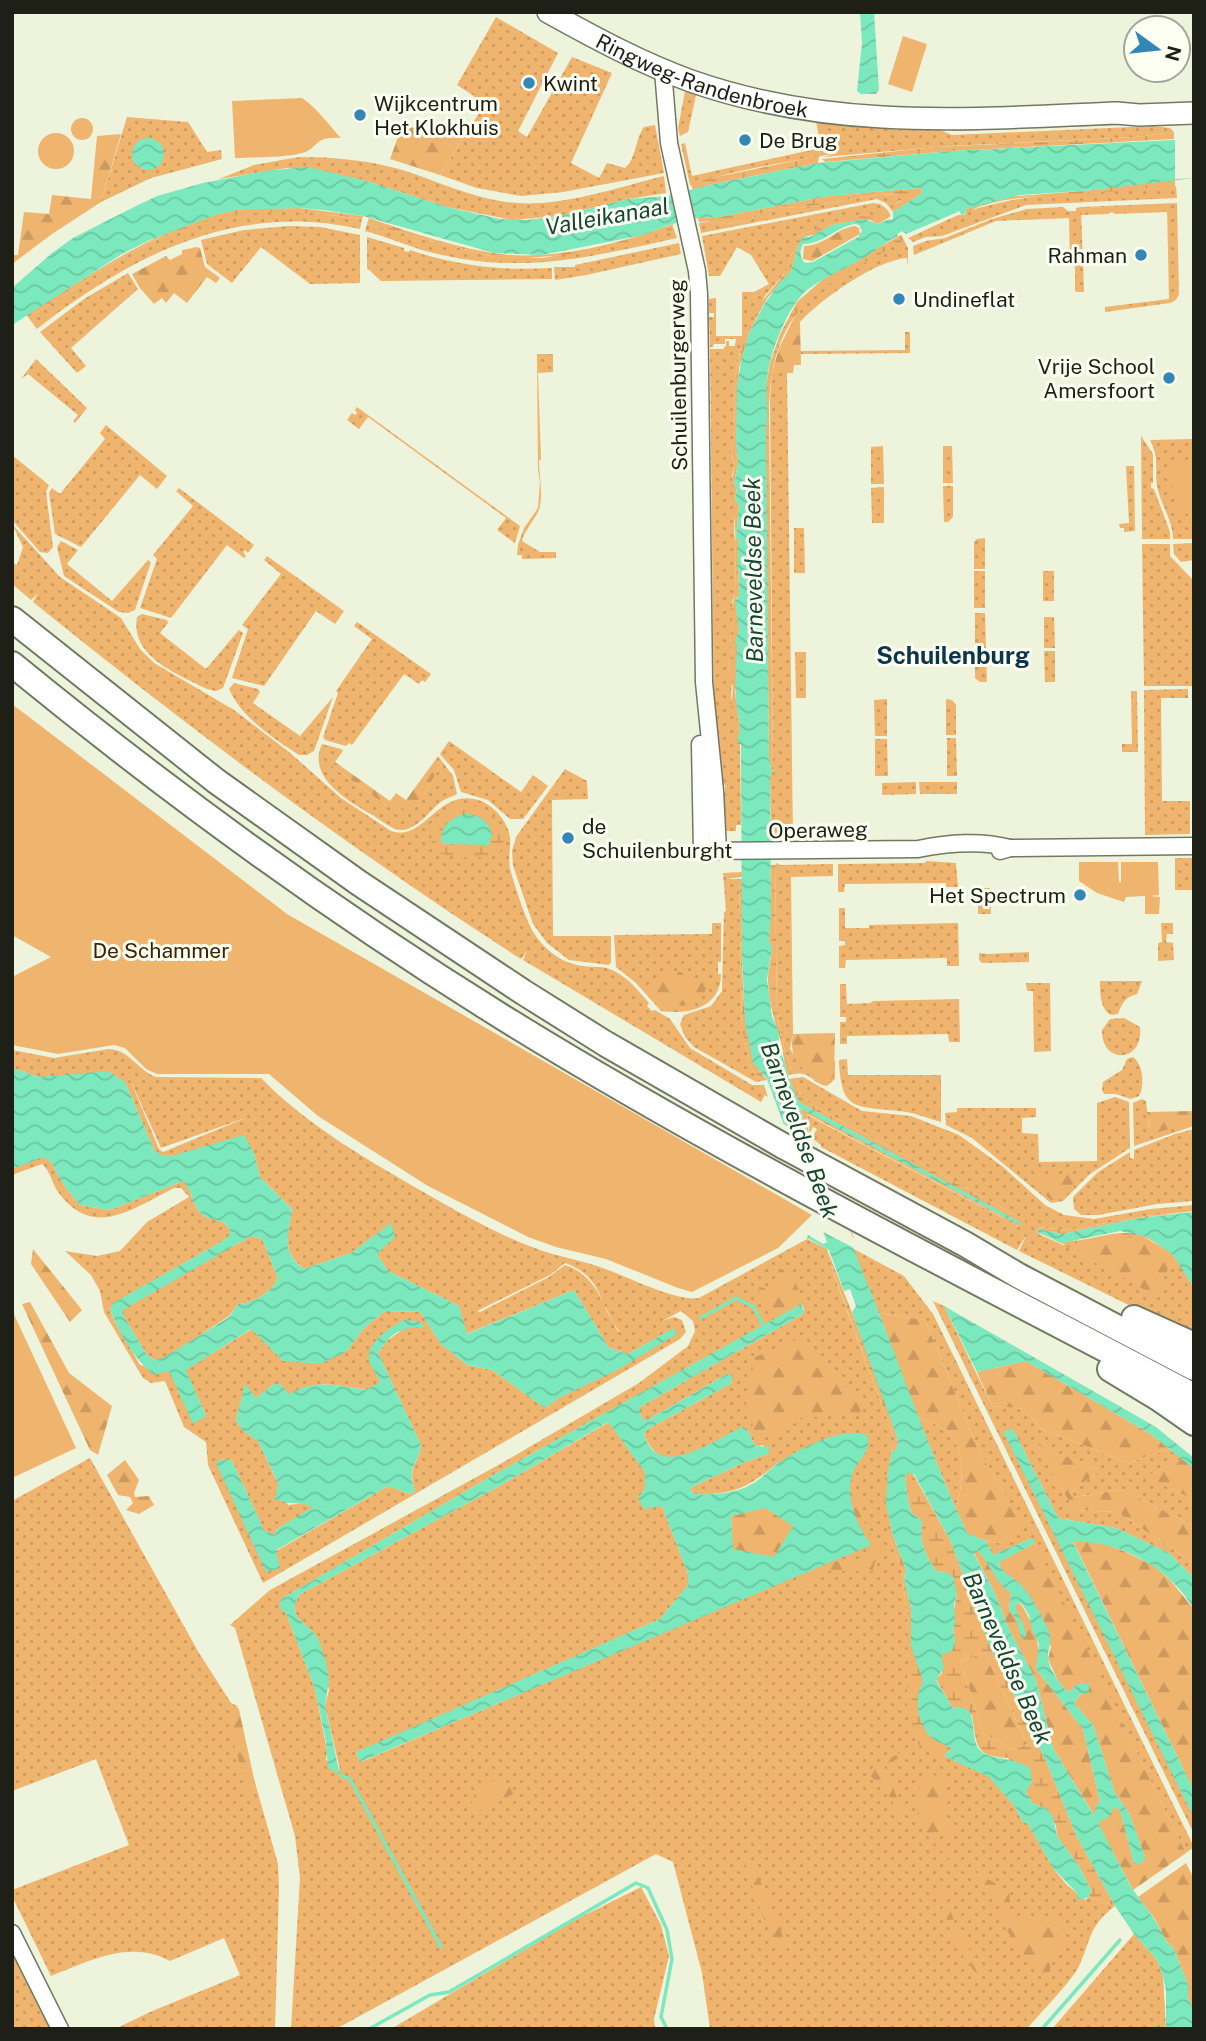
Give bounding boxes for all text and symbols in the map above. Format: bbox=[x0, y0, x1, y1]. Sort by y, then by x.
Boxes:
north arrow bbox=[1122, 14, 1192, 84]
street label: Ringweg-Randenbroek bbox=[592, 28, 810, 122]
text: N bbox=[1161, 43, 1186, 63]
place label: Kwint bbox=[543, 71, 598, 96]
marker: Kwint bbox=[521, 75, 537, 91]
place label: Wijkcentrum Het Klokhuis bbox=[374, 91, 499, 140]
marker: Wijkcentrum Het Klokhuis bbox=[352, 107, 368, 123]
place label: De Brug bbox=[759, 128, 838, 153]
marker: De Brug bbox=[737, 132, 753, 148]
water label: Valleikanaal bbox=[543, 192, 671, 240]
place label: Rahman bbox=[1047, 243, 1127, 268]
marker: Rahman bbox=[1133, 247, 1149, 263]
street label: Schuilenburgerweg bbox=[664, 279, 692, 471]
place label: Undineflat bbox=[913, 287, 1015, 312]
marker: Undineflat bbox=[891, 291, 907, 307]
place label: Vrije School Amersfoort bbox=[1038, 354, 1155, 403]
marker: Vrije School Amersfoort bbox=[1161, 370, 1177, 386]
water label: Barneveldse Beek bbox=[738, 477, 768, 663]
district label: Schuilenburg bbox=[876, 641, 1030, 669]
place label: de Schuilenburght bbox=[582, 814, 733, 863]
street label: Operaweg bbox=[768, 817, 868, 843]
marker: de Schuilenburght bbox=[560, 830, 576, 846]
place label: Het Spectrum bbox=[929, 883, 1066, 908]
marker: Het Spectrum bbox=[1072, 887, 1088, 903]
park label: De Schammer bbox=[93, 938, 229, 963]
water label: Barneveldse Beek bbox=[756, 1038, 845, 1222]
water label: Barneveldse Beek bbox=[958, 1568, 1058, 1749]

